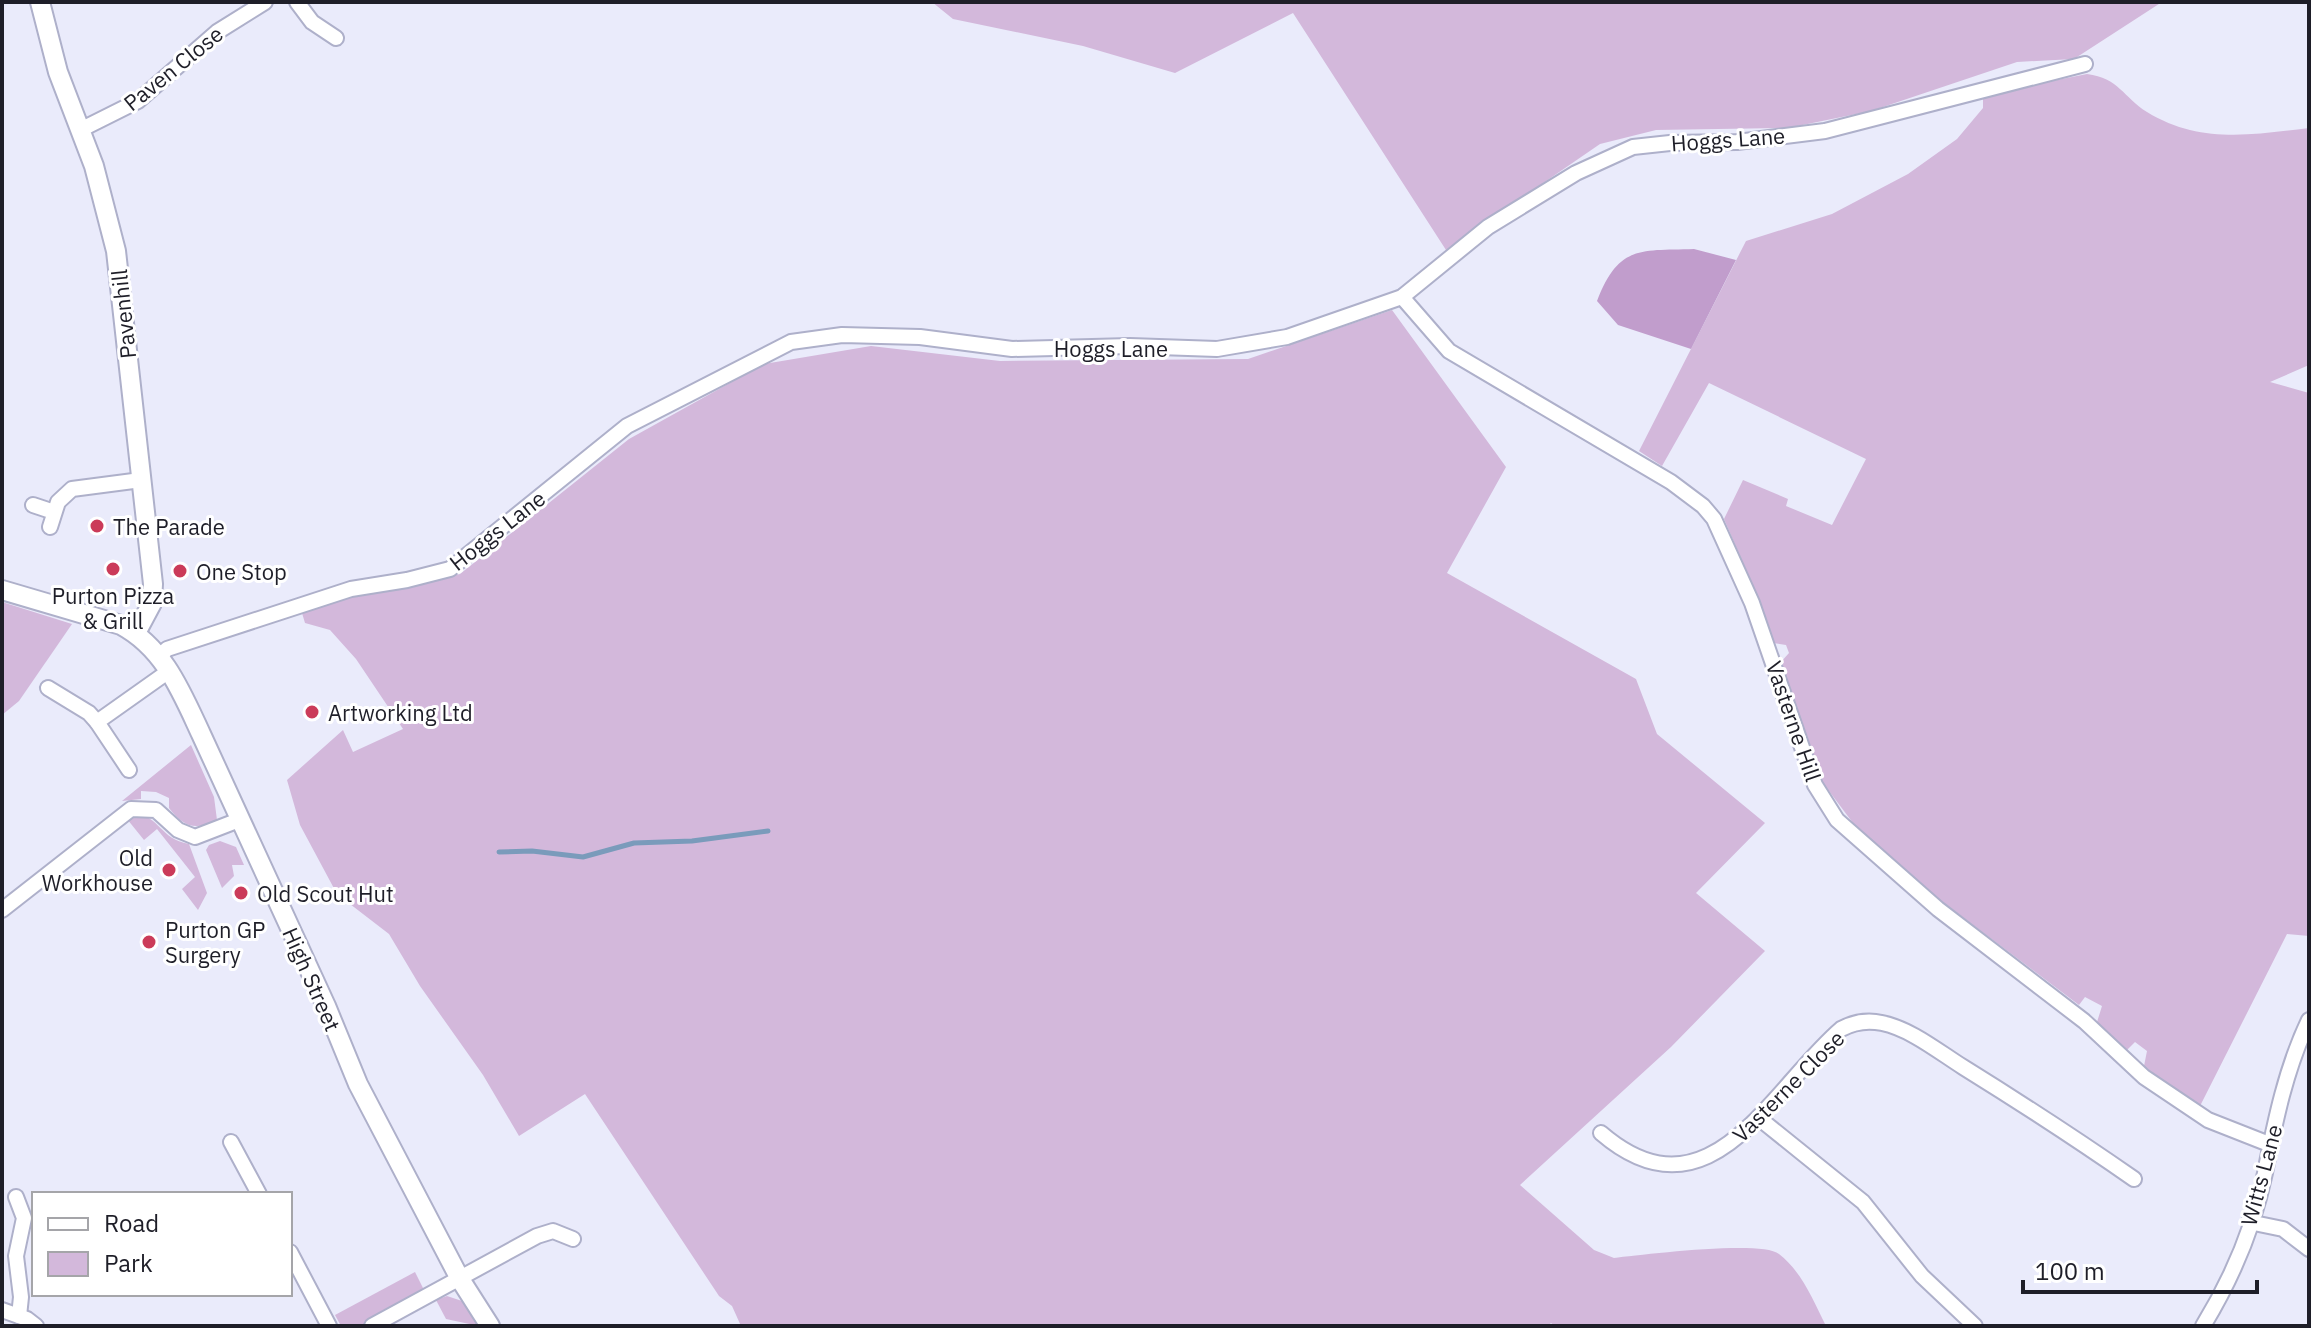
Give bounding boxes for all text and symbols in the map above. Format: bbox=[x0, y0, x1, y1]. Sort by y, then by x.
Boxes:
street label: Paven Close bbox=[117, 19, 229, 117]
street label: Hoggs Lane bbox=[1670, 121, 1786, 157]
street label: Pavenhill bbox=[104, 268, 142, 360]
street label: Hoggs Lane bbox=[1054, 334, 1168, 363]
street label: Hoggs Lane bbox=[443, 483, 551, 577]
place label: The Parade bbox=[113, 512, 225, 541]
marker: The Parade bbox=[88, 517, 106, 535]
place label: One Stop bbox=[196, 557, 287, 586]
marker: Purton Pizza & Grill bbox=[104, 560, 122, 578]
marker: One Stop bbox=[171, 562, 189, 580]
place label: Purton Pizza & Grill bbox=[52, 581, 175, 635]
street label: Vasterne Hill bbox=[1760, 657, 1828, 785]
place label: Artworking Ltd bbox=[328, 698, 473, 727]
marker: Artworking Ltd bbox=[303, 703, 321, 721]
place label: Old Workhouse bbox=[42, 843, 153, 897]
marker: Old Workhouse bbox=[160, 861, 178, 879]
place label: Old Scout Hut bbox=[257, 879, 394, 908]
marker: Old Scout Hut bbox=[232, 884, 250, 902]
place label: Purton GP Surgery bbox=[165, 915, 265, 969]
street label: High Street bbox=[276, 923, 348, 1035]
marker: Purton GP Surgery bbox=[140, 933, 158, 951]
street label: Vasterne Close bbox=[1726, 1024, 1850, 1148]
street label: Witts Lane bbox=[2234, 1121, 2288, 1229]
legend bbox=[32, 1192, 292, 1296]
text: Road bbox=[104, 1207, 159, 1239]
scale bar bbox=[2023, 1244, 2257, 1294]
text: Park bbox=[104, 1247, 153, 1279]
text: 100 m bbox=[2035, 1255, 2105, 1287]

